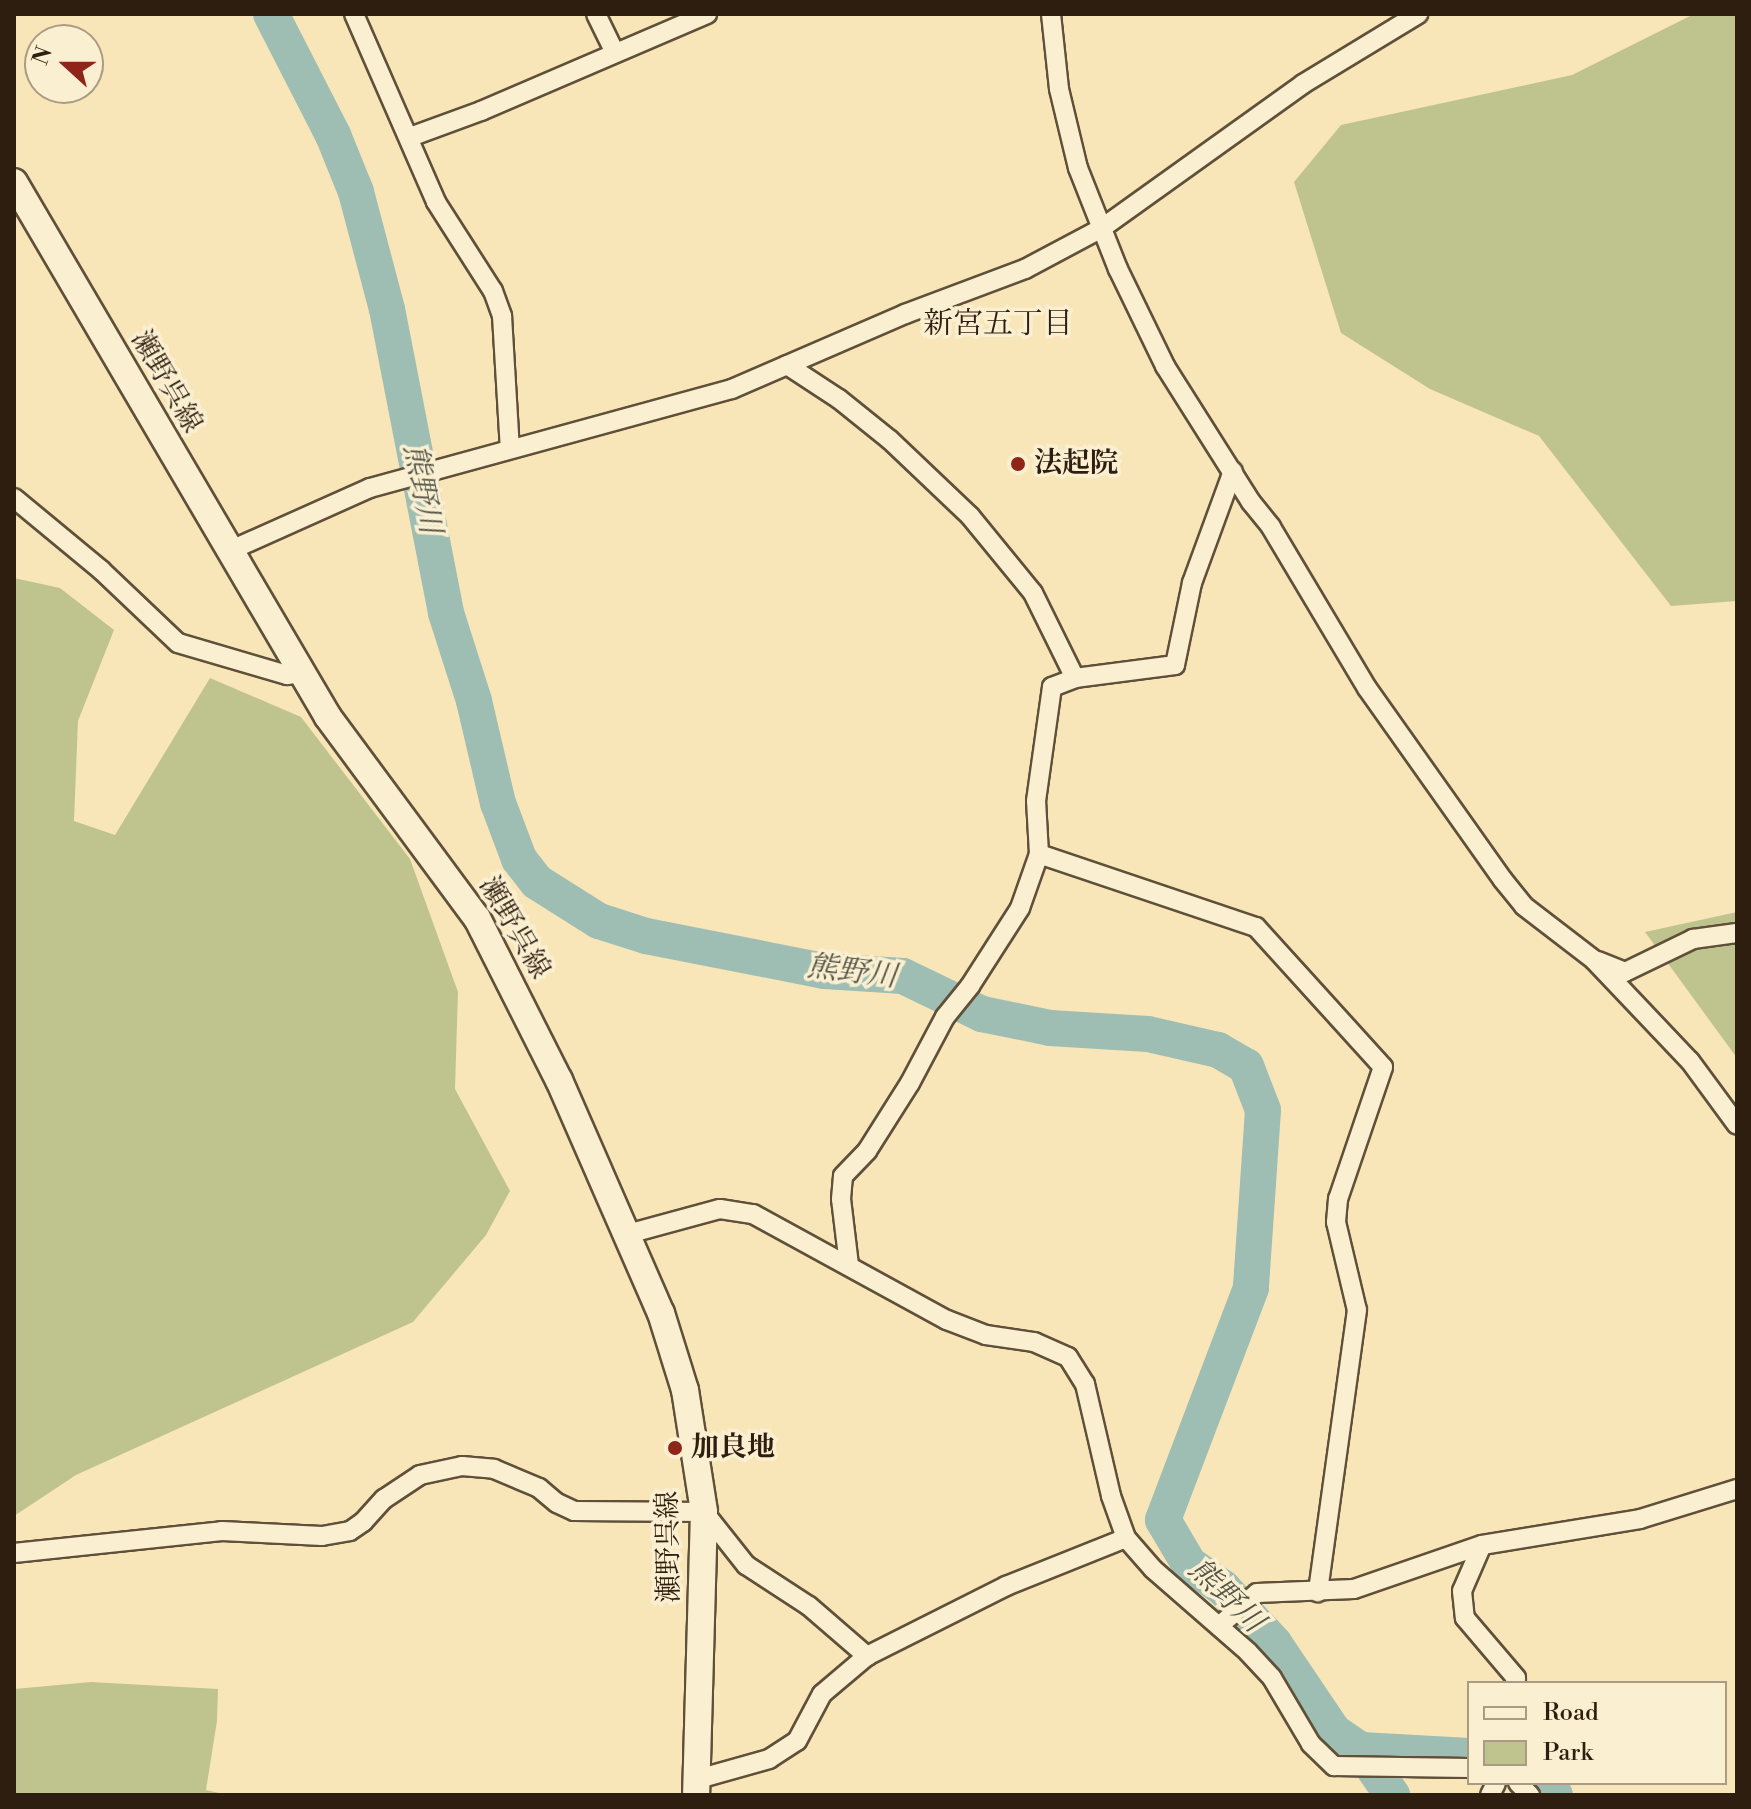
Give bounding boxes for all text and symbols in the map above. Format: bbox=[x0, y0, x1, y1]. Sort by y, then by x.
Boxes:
north arrow bbox=[24, 24, 104, 104]
text: N bbox=[27, 43, 59, 69]
district label: 新宮五丁目 bbox=[923, 306, 1073, 342]
street label: 瀬野呉線 bbox=[123, 325, 209, 439]
water label: 熊野川 bbox=[396, 441, 448, 537]
place label: 法起院 bbox=[1034, 447, 1118, 481]
marker: 法起院 bbox=[1009, 455, 1027, 473]
street label: 瀬野呉線 bbox=[471, 871, 557, 985]
water label: 熊野川 bbox=[805, 949, 899, 995]
place label: 加良地 bbox=[691, 1431, 775, 1465]
marker: 加良地 bbox=[666, 1439, 684, 1457]
street label: 瀬野呉線 bbox=[651, 1491, 687, 1603]
water label: 熊野川 bbox=[1181, 1552, 1271, 1640]
legend bbox=[1467, 1681, 1727, 1785]
text: Road bbox=[1543, 1698, 1599, 1728]
text: Park bbox=[1543, 1738, 1593, 1768]

